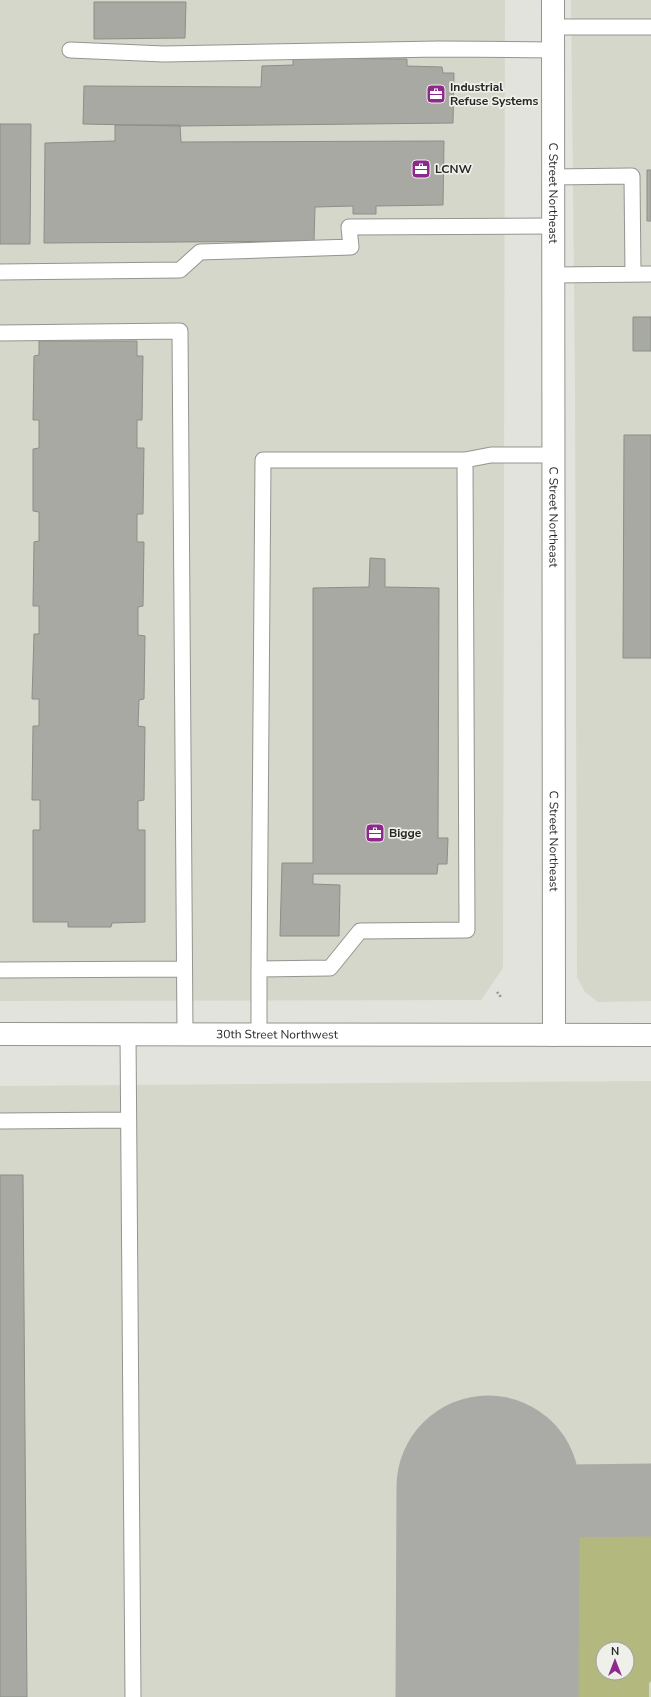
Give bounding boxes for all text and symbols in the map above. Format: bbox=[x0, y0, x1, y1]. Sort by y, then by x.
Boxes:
place label: Industrial Refuse Systems bbox=[450, 79, 539, 109]
office icon: Industrial Refuse Systems bbox=[425, 83, 447, 105]
street label: C Street Northeast bbox=[545, 143, 561, 244]
office icon: LCNW bbox=[410, 158, 432, 180]
place label: LCNW bbox=[435, 161, 472, 177]
street label: C Street Northeast bbox=[545, 467, 562, 568]
street label: C Street Northeast bbox=[546, 791, 562, 892]
office icon: Bigge bbox=[364, 822, 386, 844]
place label: Bigge bbox=[389, 825, 422, 841]
street label: 30th Street Northwest bbox=[216, 1026, 339, 1043]
north arrow bbox=[595, 1641, 635, 1681]
text: N bbox=[611, 1644, 619, 1659]

